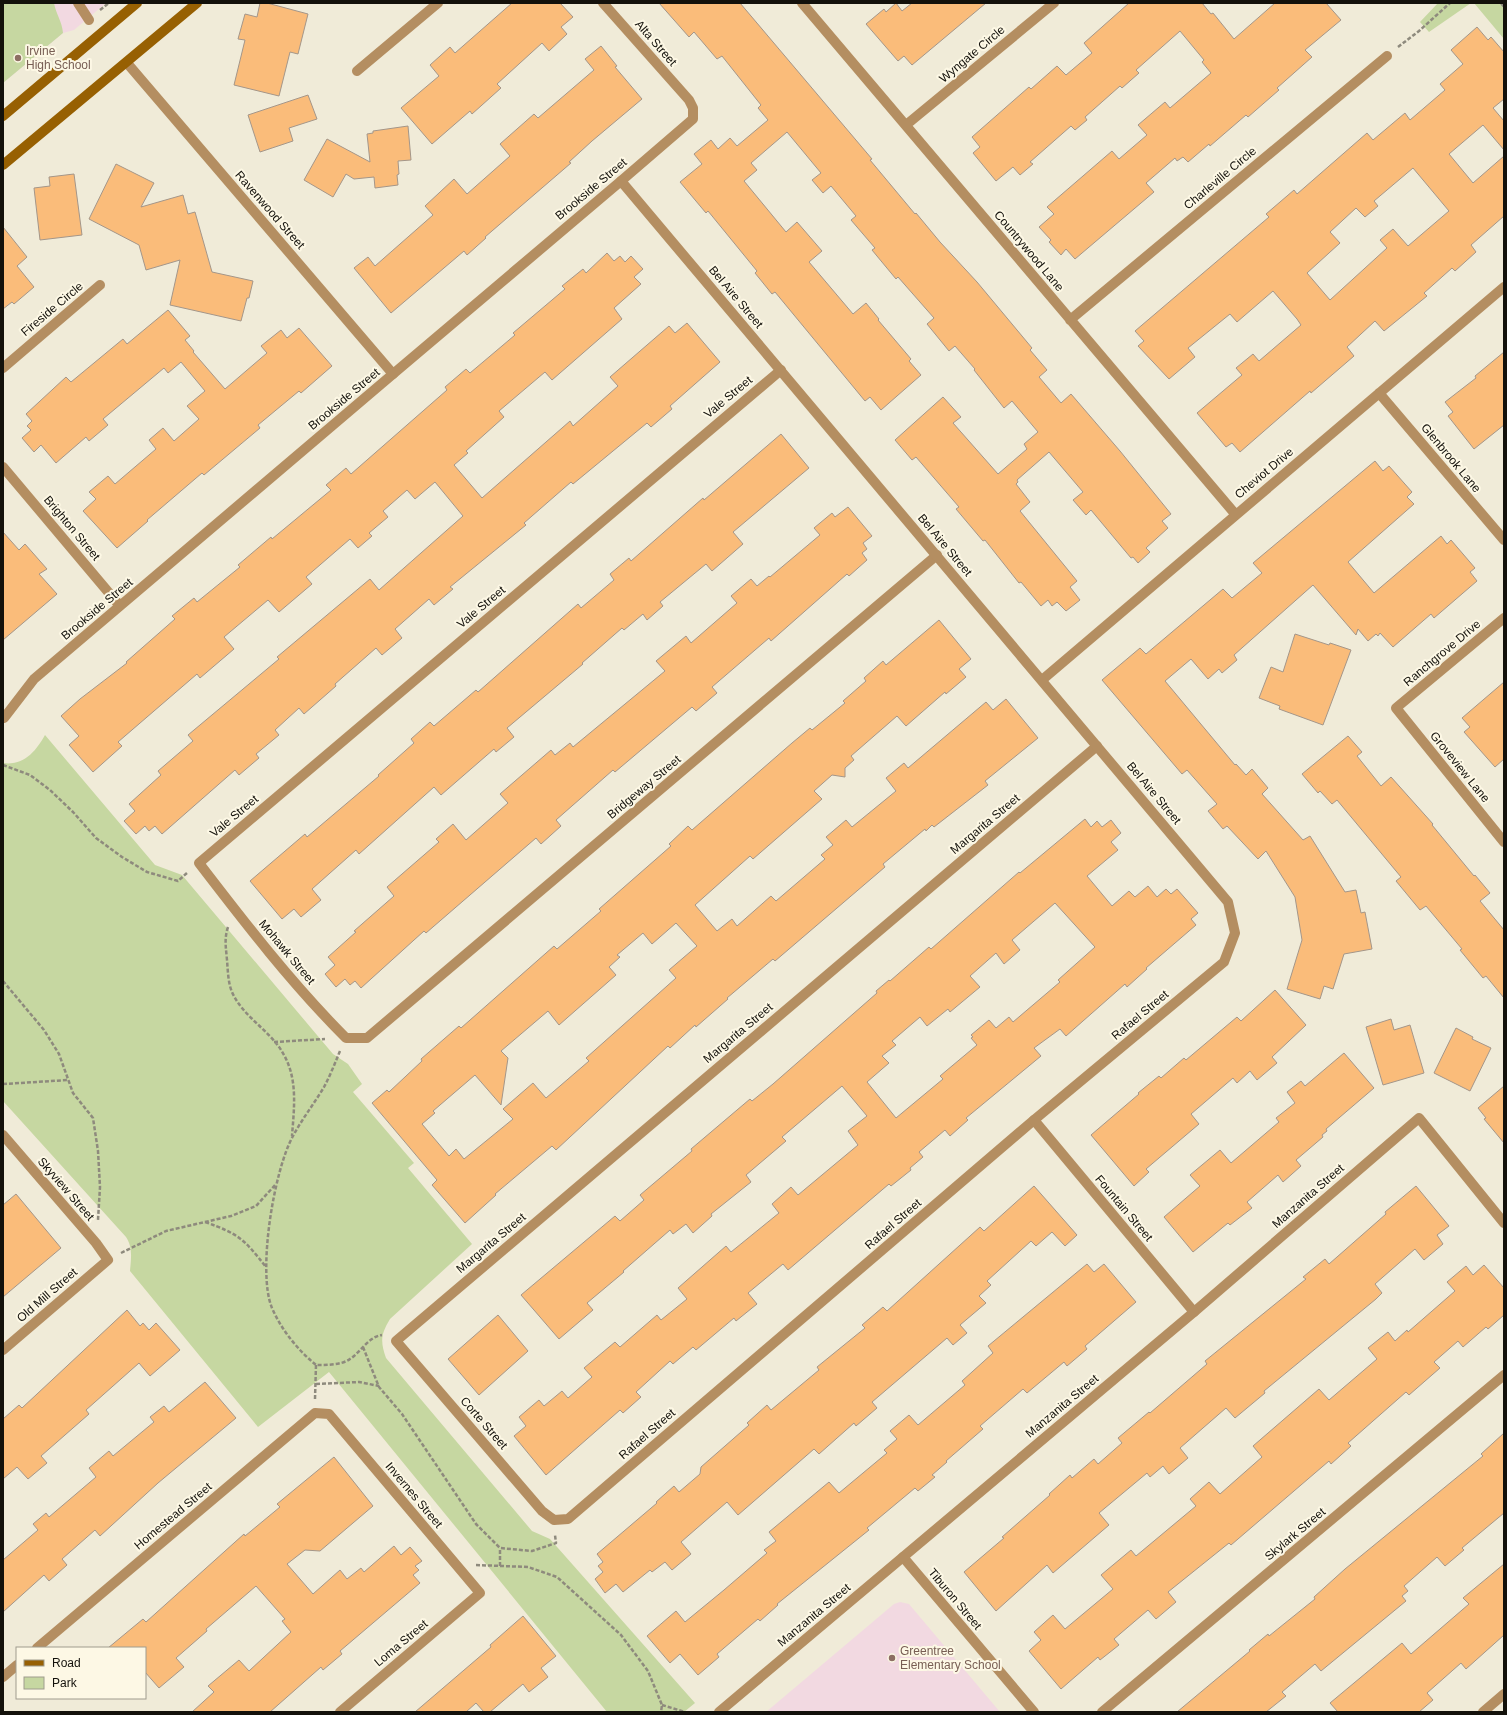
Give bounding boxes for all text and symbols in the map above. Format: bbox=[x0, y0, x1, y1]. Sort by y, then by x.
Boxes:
street label: Alta Street bbox=[632, 17, 680, 69]
street label: Wyngate Circle bbox=[936, 22, 1008, 85]
place label: Irvine High School bbox=[26, 44, 91, 72]
marker: Irvine High School bbox=[13, 53, 23, 63]
street label: Charleville Circle bbox=[1181, 143, 1259, 212]
street label: Brookside Street bbox=[553, 155, 630, 223]
street label: Ravenwood Street bbox=[232, 168, 308, 252]
street label: Countrywood Lane bbox=[991, 208, 1067, 294]
street label: Bel Aire Street bbox=[706, 263, 766, 331]
street label: Fireside Circle bbox=[18, 279, 86, 339]
street label: Brookside Street bbox=[306, 365, 383, 433]
street label: Vale Street bbox=[701, 372, 755, 421]
street label: Glenbrook Lane bbox=[1418, 421, 1484, 495]
street label: Cheviot Drive bbox=[1232, 444, 1296, 502]
street label: Brighton Street bbox=[41, 493, 104, 564]
street label: Bel Aire Street bbox=[915, 511, 975, 579]
street label: Brookside Street bbox=[59, 575, 136, 643]
street label: Vale Street bbox=[454, 582, 508, 631]
street label: Ranchgrove Drive bbox=[1401, 617, 1484, 689]
street label: Groveview Lane bbox=[1427, 729, 1493, 805]
street label: Bridgeway Street bbox=[604, 752, 684, 822]
street label: Bel Aire Street bbox=[1124, 759, 1184, 827]
street label: Vale Street bbox=[207, 791, 261, 840]
street label: Margarita Street bbox=[948, 791, 1023, 857]
street label: Mohawk Street bbox=[256, 917, 319, 988]
street label: Rafael Street bbox=[1109, 987, 1172, 1043]
street label: Margarita Street bbox=[701, 1000, 776, 1066]
street label: Skyview Street bbox=[35, 1154, 98, 1224]
street label: Manzanita Street bbox=[1269, 1161, 1347, 1231]
street label: Fountain Street bbox=[1092, 1172, 1156, 1244]
street label: Rafael Street bbox=[862, 1195, 925, 1252]
street label: Margarita Street bbox=[454, 1210, 529, 1276]
street label: Old Mill Street bbox=[14, 1265, 81, 1325]
street label: Manzanita Street bbox=[1023, 1371, 1102, 1441]
street label: Corte Street bbox=[457, 1394, 511, 1453]
street label: Rafael Street bbox=[616, 1405, 679, 1462]
street label: Invernes Street bbox=[382, 1459, 446, 1531]
street label: Homestead Street bbox=[131, 1479, 215, 1552]
street label: Skylark Street bbox=[1262, 1504, 1329, 1563]
street label: Tiburon Street bbox=[925, 1566, 985, 1633]
street label: Manzanita Street bbox=[775, 1580, 854, 1650]
street label: Loma Street bbox=[371, 1616, 431, 1669]
place label: Greentree Elementary School bbox=[900, 1644, 1001, 1672]
legend bbox=[16, 1647, 146, 1699]
marker: Greentree Elementary School bbox=[887, 1653, 897, 1663]
text: Road bbox=[52, 1656, 81, 1670]
text: Park bbox=[52, 1676, 78, 1690]

